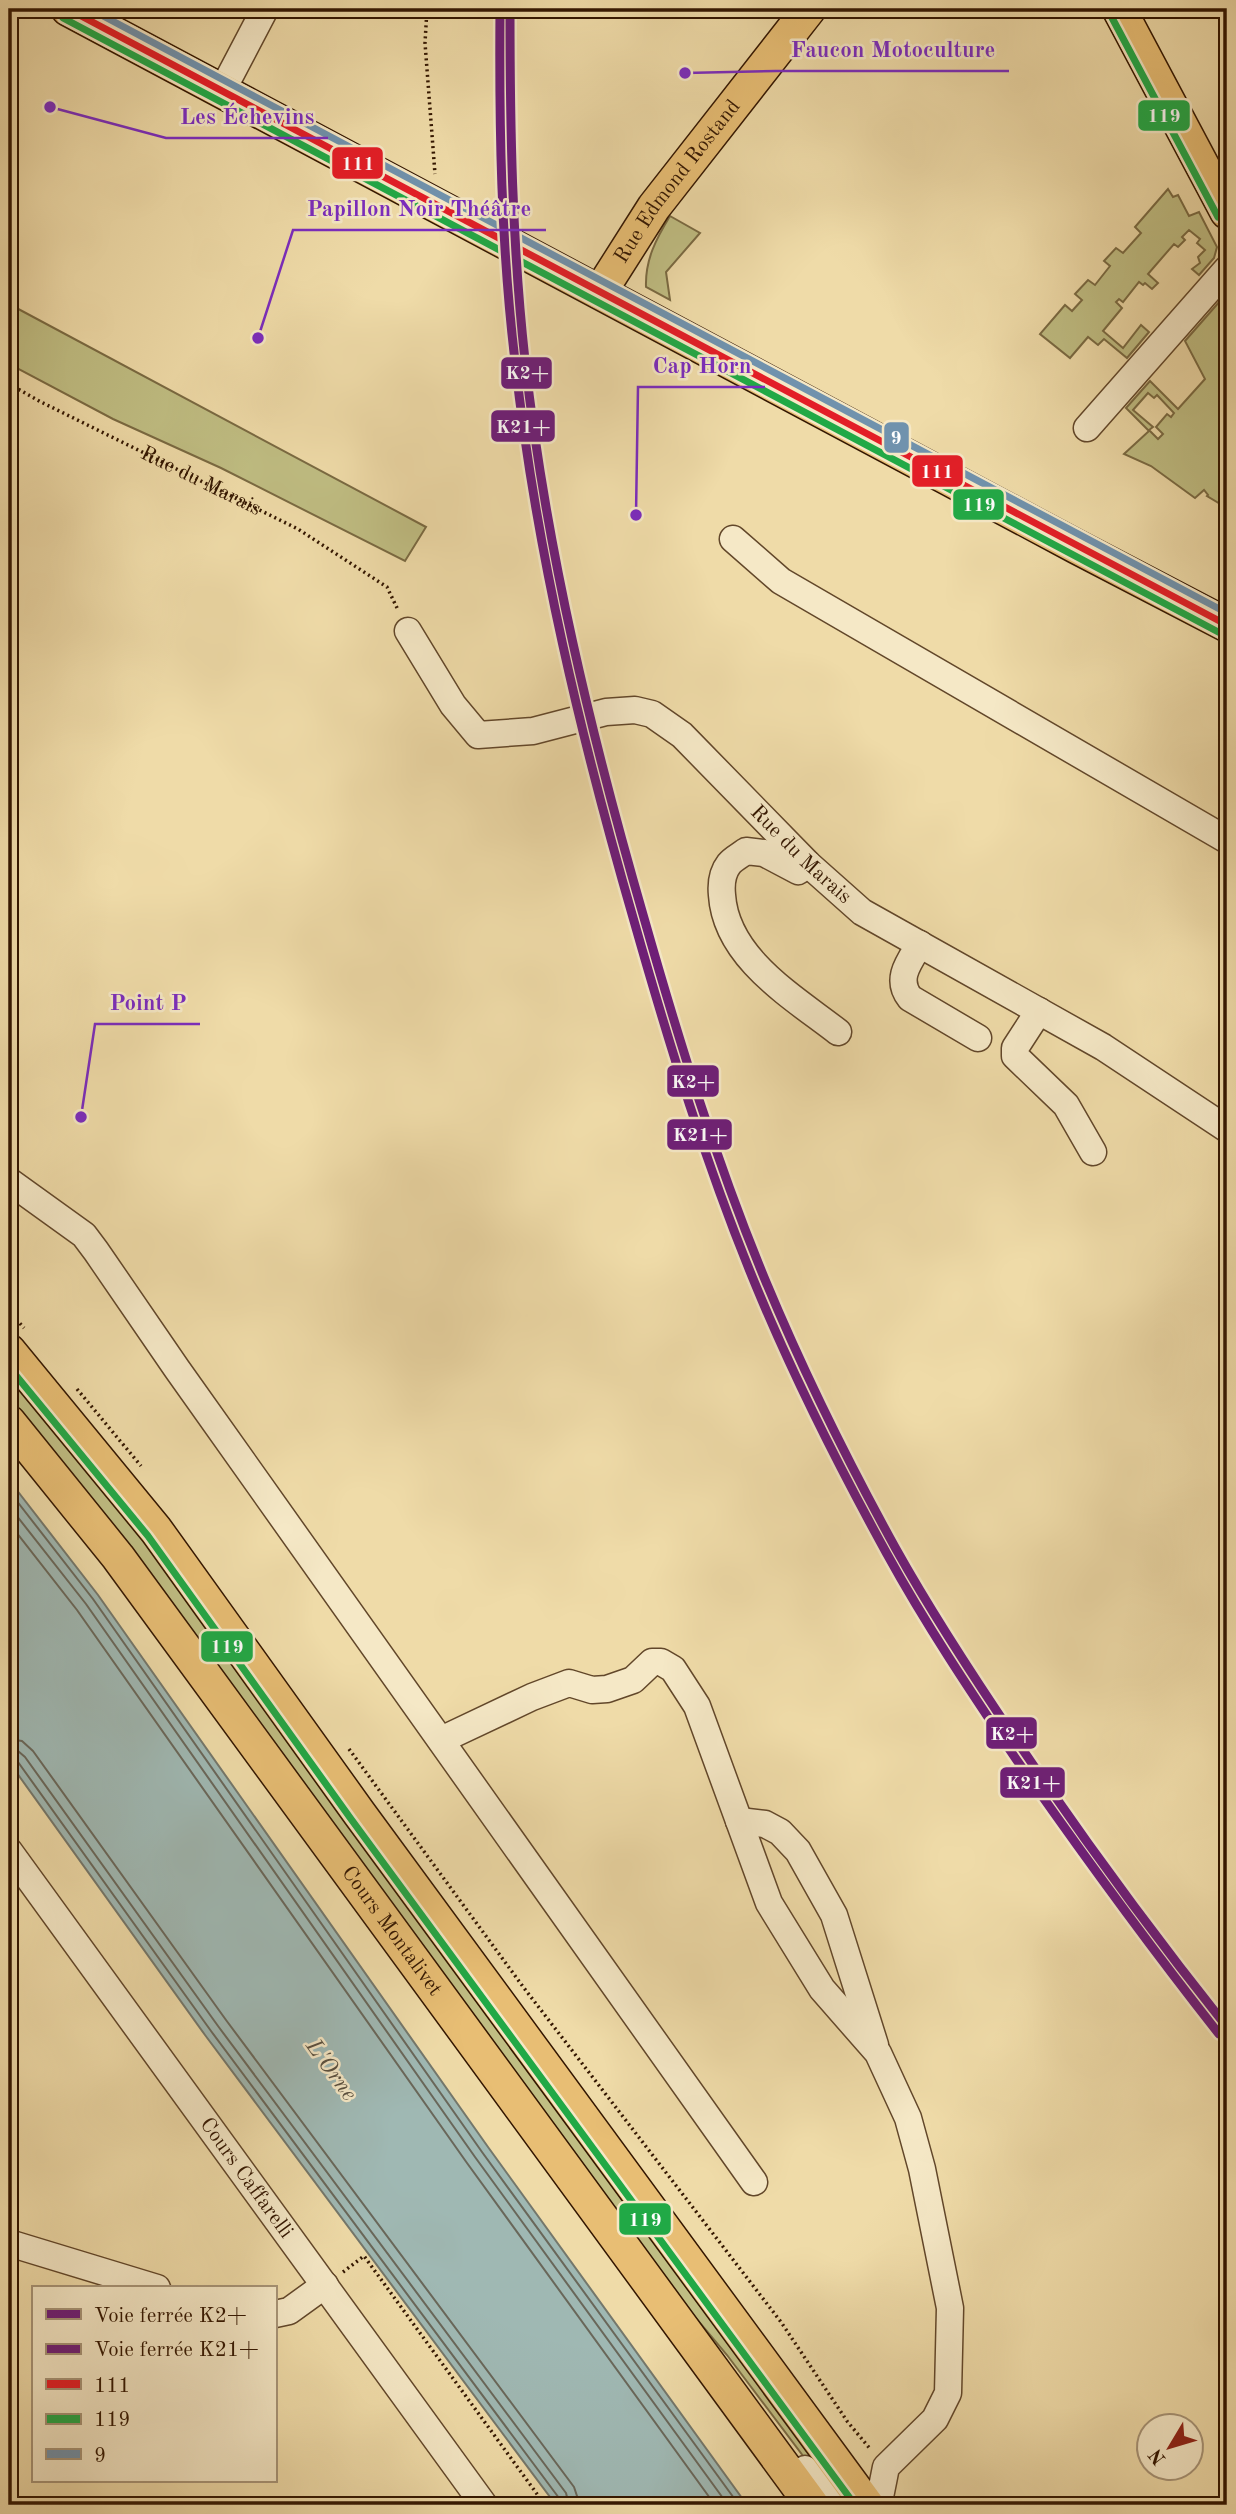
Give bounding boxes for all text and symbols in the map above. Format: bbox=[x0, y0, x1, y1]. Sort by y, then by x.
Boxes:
callout: Faucon Motoculture bbox=[776, 27, 1009, 71]
text: Faucon Motoculture bbox=[791, 39, 995, 62]
callout: Les Échevins bbox=[166, 94, 328, 138]
street label: Rue Edmond Rostand bbox=[611, 96, 744, 267]
line badge: 119 bbox=[1137, 99, 1191, 132]
text: Les Échevins bbox=[180, 102, 314, 129]
text: 119 bbox=[1147, 108, 1181, 127]
line badge: 111 bbox=[331, 146, 384, 180]
text: 111 bbox=[341, 156, 375, 175]
callout: Papillon Noir Théâtre bbox=[293, 186, 546, 230]
text: Papillon Noir Théâtre bbox=[307, 198, 531, 221]
callout: Cap Horn bbox=[638, 343, 765, 387]
text: Cap Horn bbox=[652, 355, 752, 378]
line badge: K2+ bbox=[500, 356, 553, 390]
text: K2+ bbox=[505, 365, 549, 384]
line badge: K21+ bbox=[490, 409, 556, 443]
text: K21+ bbox=[496, 419, 550, 438]
line badge: 9 bbox=[883, 421, 910, 454]
text: 9 bbox=[890, 430, 902, 449]
street label: Rue du Marais bbox=[137, 442, 265, 520]
line badge: 111 bbox=[911, 454, 964, 488]
text: 111 bbox=[920, 464, 954, 483]
line badge: 119 bbox=[952, 488, 1005, 521]
text: 119 bbox=[962, 497, 996, 516]
street label: Rue du Marais bbox=[746, 801, 855, 908]
callout: Point P bbox=[95, 980, 200, 1024]
text: Point P bbox=[109, 992, 187, 1015]
line badge: K2+ bbox=[666, 1064, 720, 1098]
text: K2+ bbox=[671, 1074, 715, 1093]
line badge: K21+ bbox=[666, 1118, 733, 1151]
text: K21+ bbox=[673, 1127, 727, 1146]
line badge: 119 bbox=[200, 1630, 254, 1663]
text: 119 bbox=[210, 1639, 244, 1658]
line badge: K2+ bbox=[985, 1716, 1038, 1750]
text: K2+ bbox=[990, 1726, 1034, 1745]
line badge: K21+ bbox=[999, 1766, 1066, 1799]
text: K21+ bbox=[1006, 1775, 1060, 1794]
street label: Cours Montalivet bbox=[338, 1862, 446, 2000]
water label: L'Orne bbox=[301, 2034, 361, 2105]
street label: Cours Caffarelli bbox=[196, 2114, 297, 2242]
line badge: 119 bbox=[618, 2202, 672, 2236]
text: 119 bbox=[628, 2212, 662, 2231]
legend bbox=[32, 2286, 276, 2482]
text: Voie ferrée K2+ bbox=[94, 2306, 247, 2327]
text: Voie ferrée K21+ bbox=[94, 2340, 259, 2361]
text: 111 bbox=[94, 2376, 131, 2397]
text: 119 bbox=[94, 2410, 131, 2431]
north arrow bbox=[1134, 2412, 1204, 2482]
text: N bbox=[1146, 2444, 1171, 2468]
text: 9 bbox=[94, 2446, 106, 2467]

